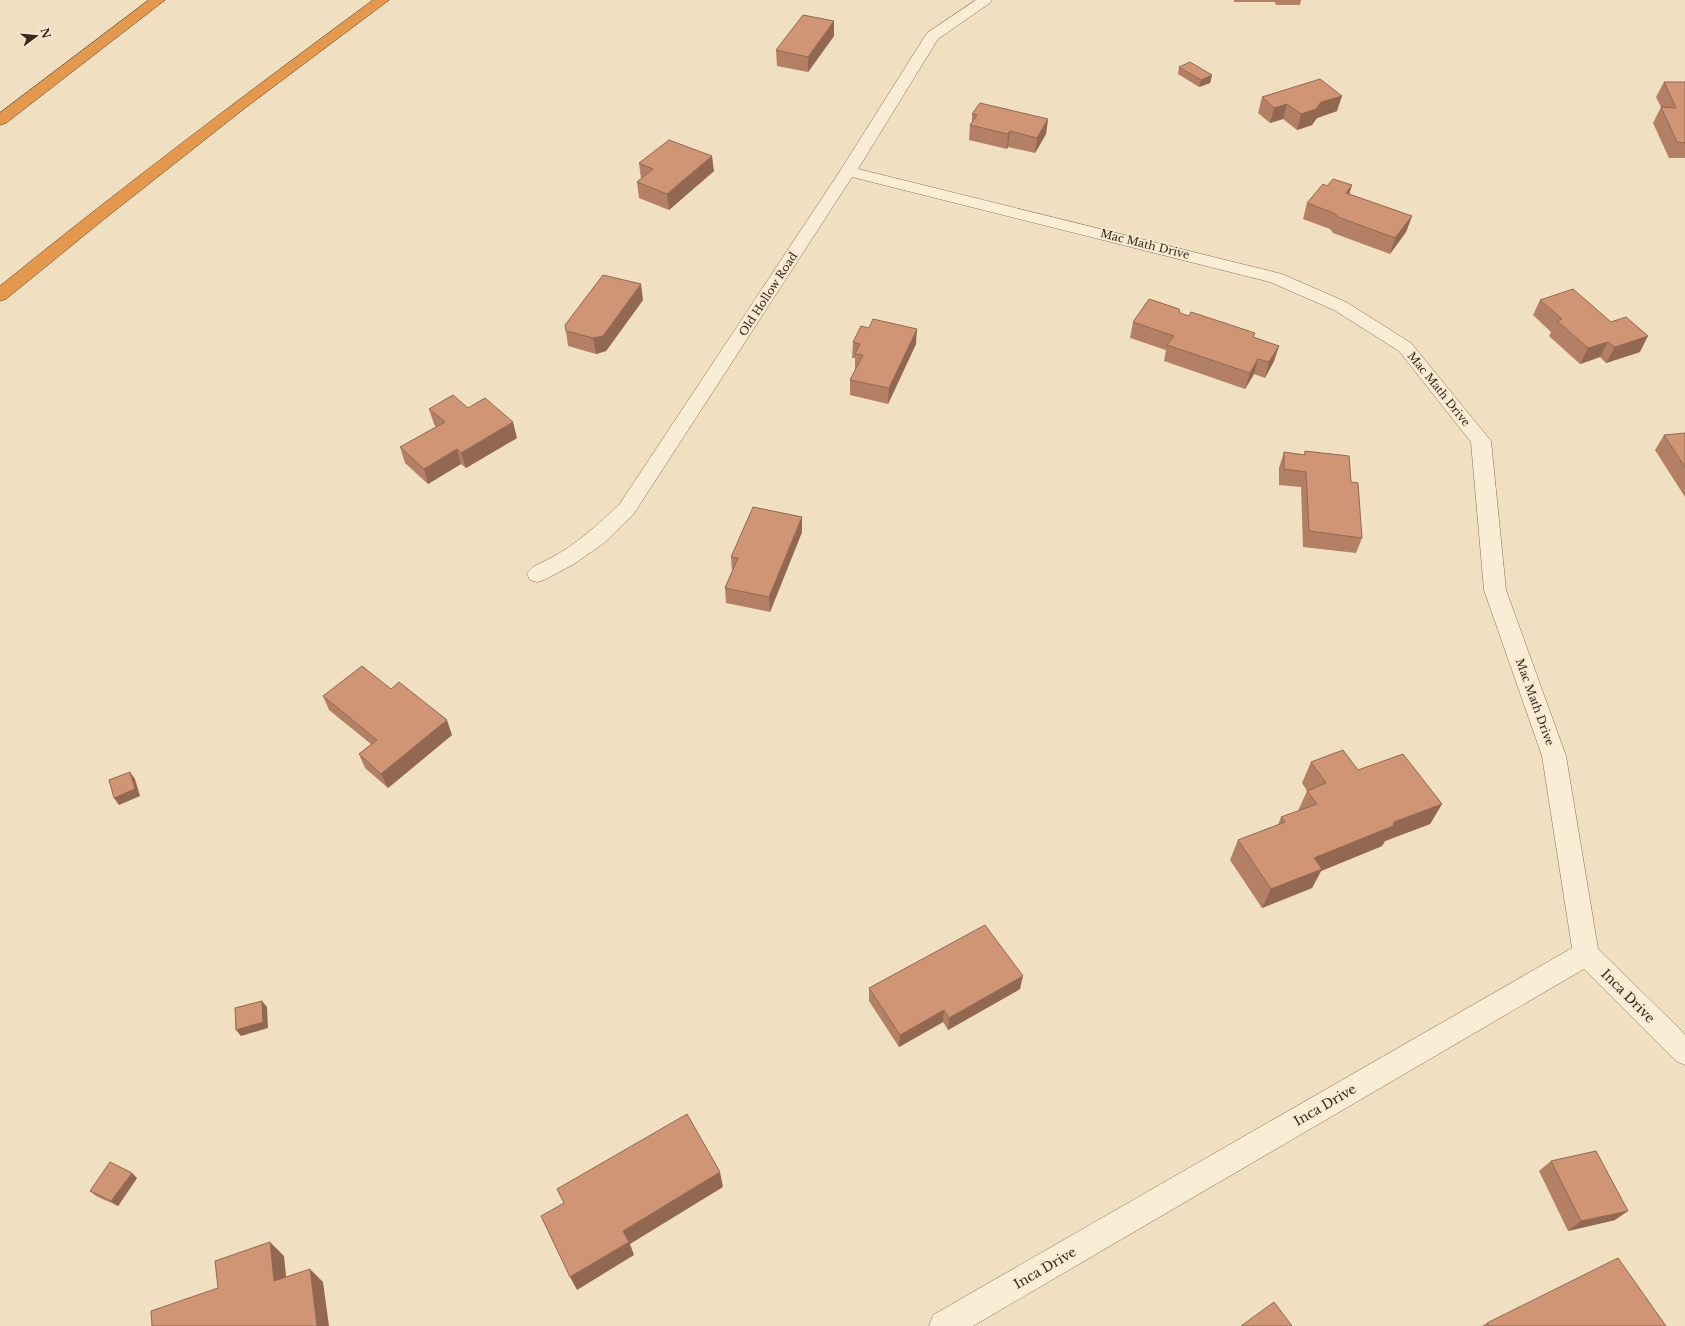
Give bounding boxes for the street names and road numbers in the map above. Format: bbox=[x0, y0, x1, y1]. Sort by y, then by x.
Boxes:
street label: Mac Math Drive bbox=[1099, 226, 1191, 262]
street label: Old Hollow Road bbox=[736, 249, 801, 339]
street label: Mac Math Drive bbox=[1405, 349, 1473, 429]
street label: Mac Math Drive bbox=[1513, 657, 1557, 747]
street label: Inca Drive bbox=[1598, 966, 1658, 1026]
street label: Inca Drive bbox=[1291, 1080, 1359, 1130]
street label: Inca Drive bbox=[1011, 1243, 1079, 1293]

